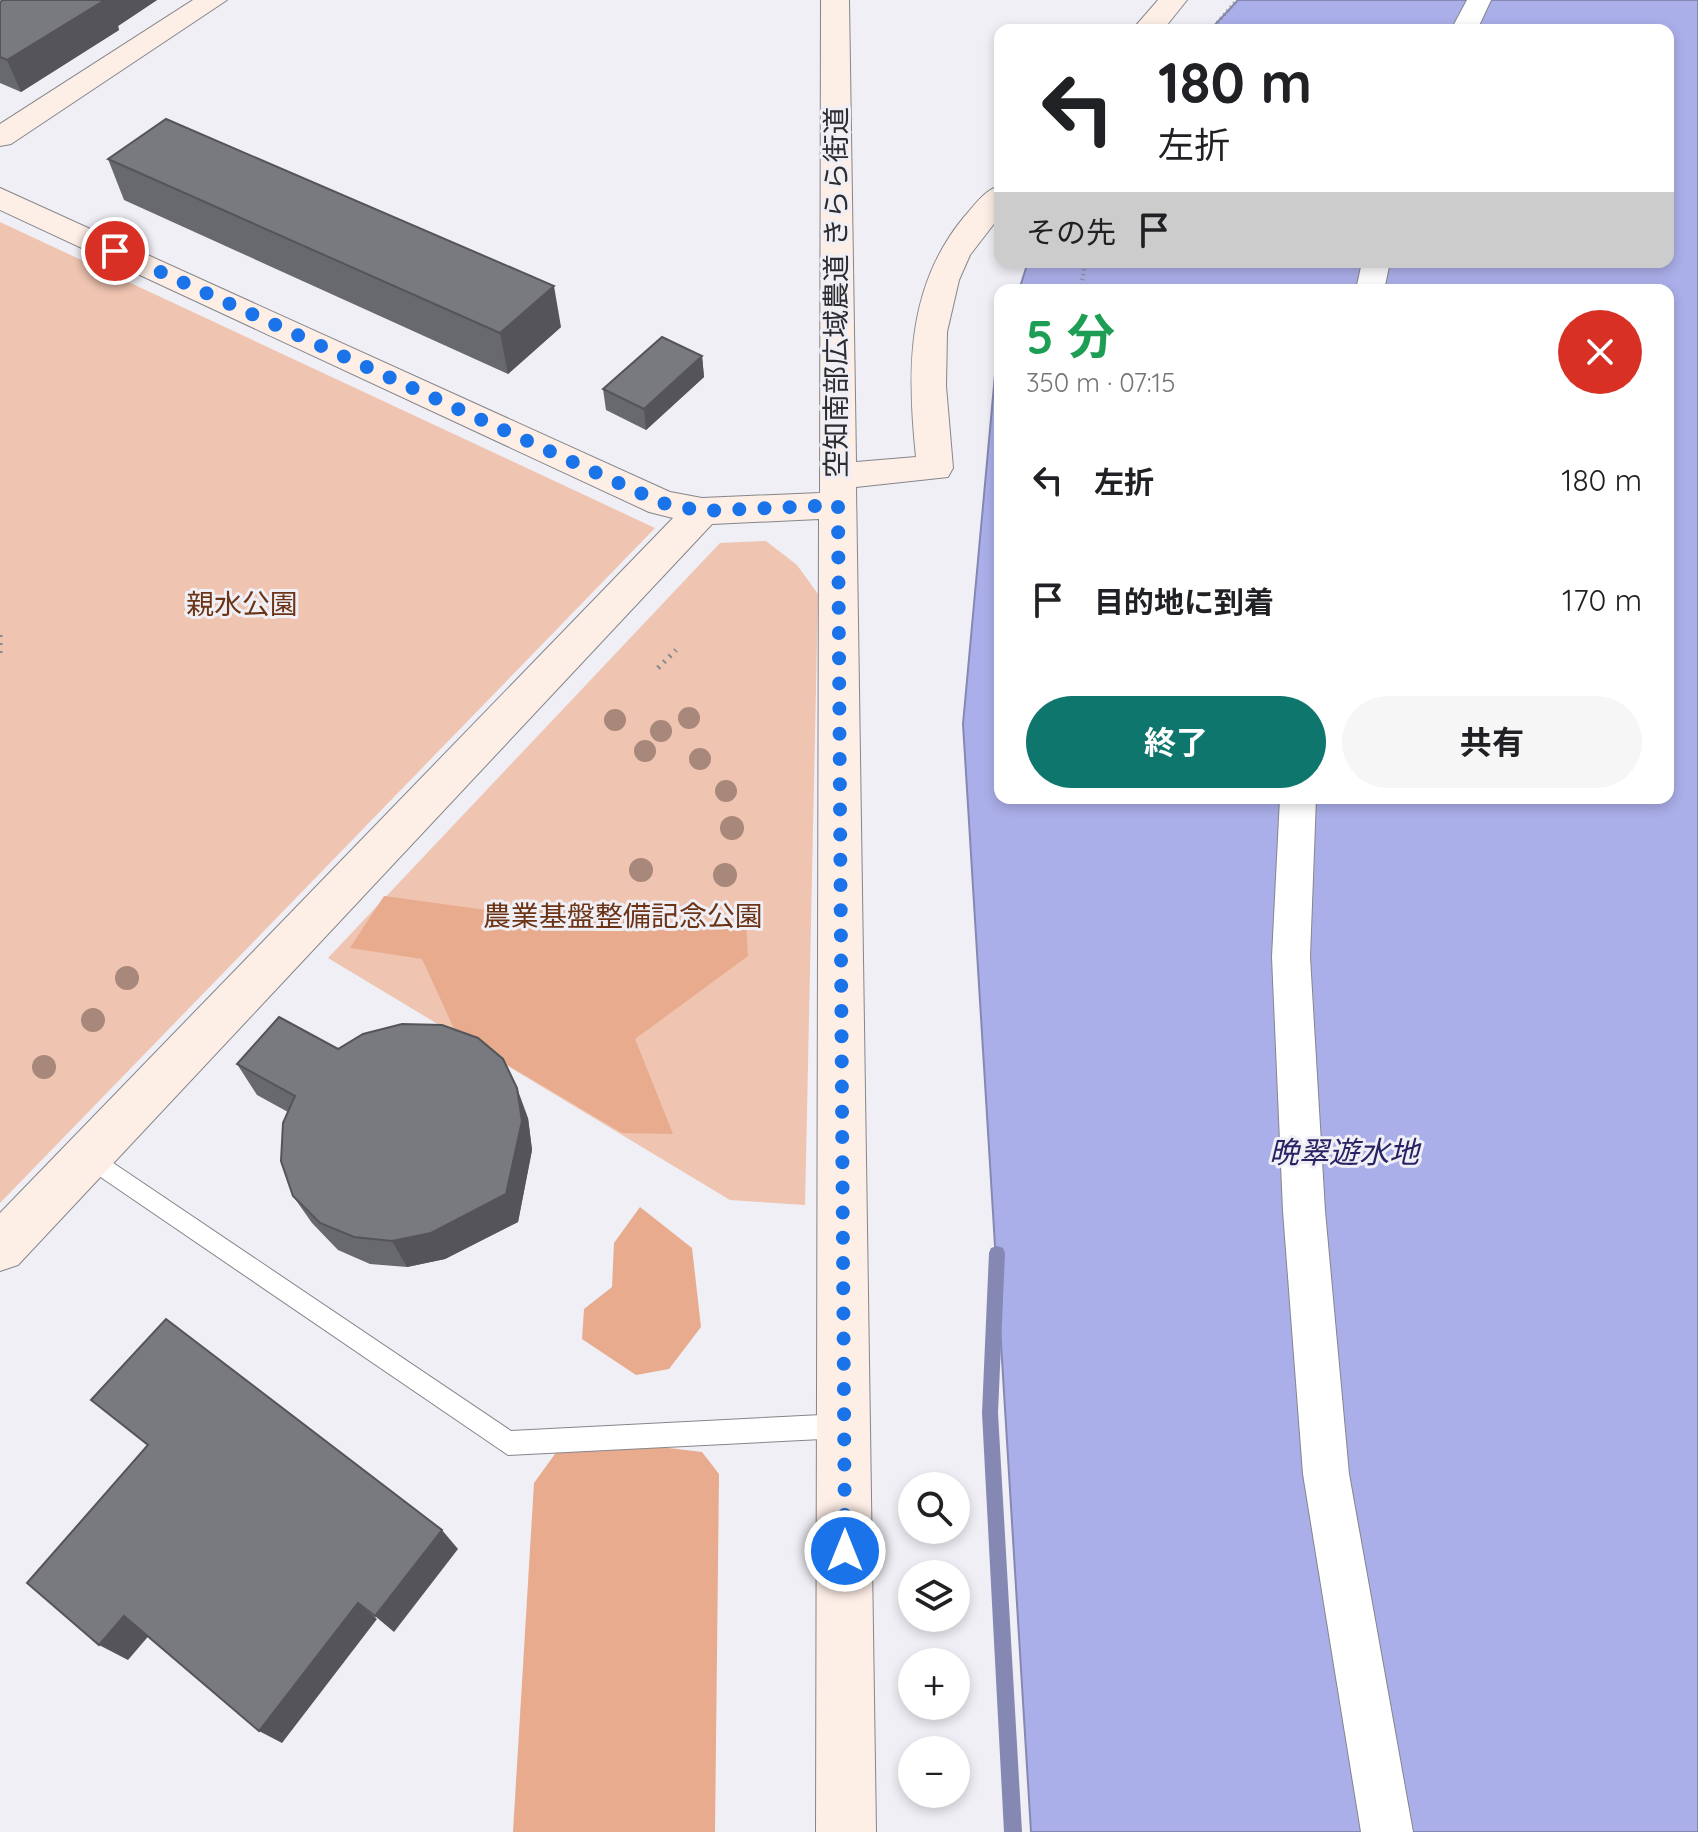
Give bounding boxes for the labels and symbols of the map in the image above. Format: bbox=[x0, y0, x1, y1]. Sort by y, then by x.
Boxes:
street label: 空知南部広域農道 きらら街道 bbox=[818, 106, 853, 478]
pin bbox=[81, 217, 149, 285]
park label: 親水公園 bbox=[186, 586, 298, 621]
park label: 農業基盤整備記念公園 bbox=[483, 898, 763, 933]
water label: 晩翠遊水地 bbox=[1269, 1133, 1422, 1171]
position arrow bbox=[803, 1509, 887, 1593]

